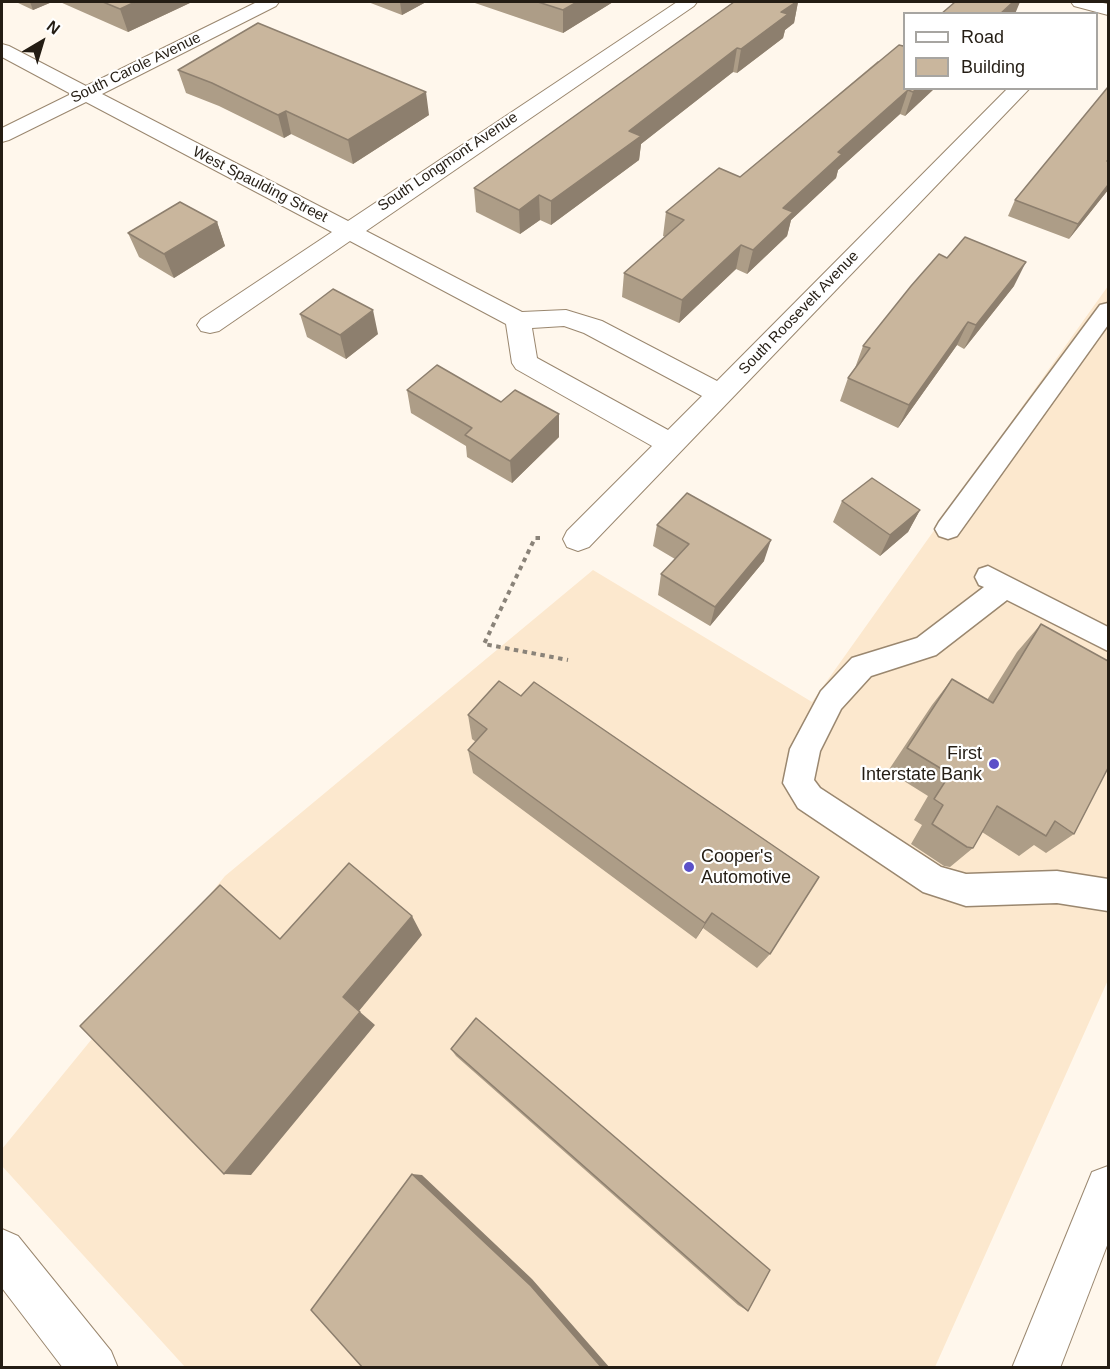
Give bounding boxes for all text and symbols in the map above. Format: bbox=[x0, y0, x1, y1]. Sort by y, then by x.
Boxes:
north arrow bbox=[12, 12, 72, 72]
legend bbox=[903, 12, 1098, 90]
text: N bbox=[44, 17, 63, 38]
text: Road bbox=[961, 27, 1004, 47]
street label: South Carole Avenue bbox=[68, 29, 204, 107]
text: Building bbox=[961, 57, 1025, 77]
street label: South Longmont Avenue bbox=[375, 108, 521, 216]
street label: West Spaulding Street bbox=[190, 143, 330, 227]
street label: South Roosevelt Avenue bbox=[735, 247, 863, 379]
place label: First Interstate Bank bbox=[861, 743, 982, 786]
marker: First Interstate Bank bbox=[987, 757, 1001, 771]
place label: Cooper's Automotive bbox=[701, 846, 791, 888]
marker: Cooper's Automotive bbox=[682, 860, 696, 874]

